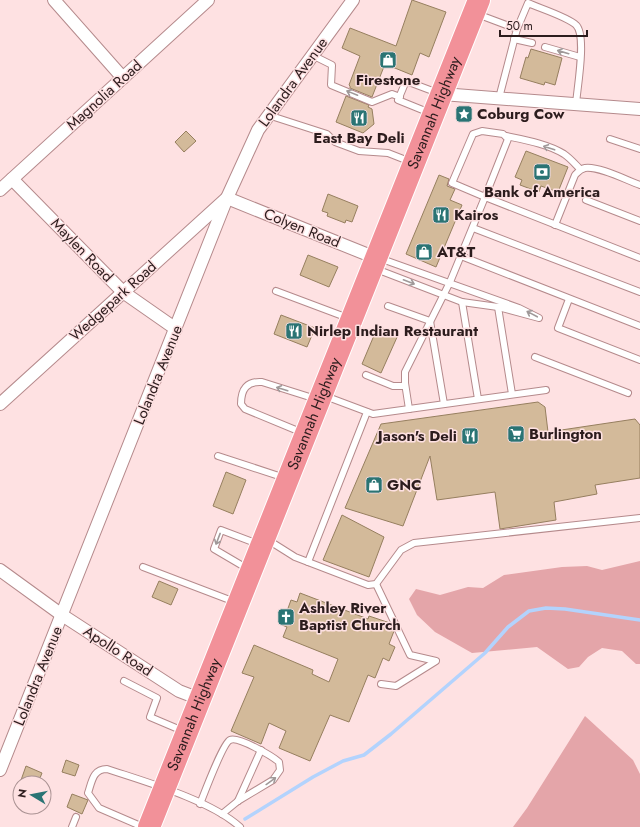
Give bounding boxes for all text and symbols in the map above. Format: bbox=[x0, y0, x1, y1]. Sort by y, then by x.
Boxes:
scale bar bbox=[500, 12, 587, 38]
text: 50 m bbox=[506, 17, 533, 35]
street label: Lolandra Avenue bbox=[253, 33, 333, 131]
one-way arrow bbox=[556, 48, 569, 55]
shop icon: Firestone bbox=[378, 50, 398, 70]
street label: Savannah Highway bbox=[402, 53, 467, 172]
street label: Magnolia Road bbox=[61, 55, 147, 135]
place label: Firestone bbox=[356, 69, 421, 91]
one-way arrow bbox=[346, 89, 358, 97]
place label: Coburg Cow bbox=[477, 103, 565, 125]
place icon: Coburg Cow bbox=[454, 104, 474, 124]
restaurant icon: East Bay Deli bbox=[349, 108, 369, 128]
place label: East Bay Deli bbox=[313, 127, 405, 149]
one-way arrow bbox=[543, 143, 555, 151]
bank icon: Bank of America bbox=[532, 162, 552, 182]
place label: Bank of America bbox=[484, 181, 600, 203]
street label: Colyen Road bbox=[260, 203, 344, 253]
place label: Kairos bbox=[454, 204, 499, 226]
restaurant icon: Kairos bbox=[431, 205, 451, 225]
street label: Maylen Road bbox=[46, 213, 118, 287]
place label: AT&T bbox=[436, 241, 476, 263]
shop icon: AT&T bbox=[414, 242, 434, 262]
street label: Wedgepark Road bbox=[65, 256, 161, 346]
one-way arrow bbox=[402, 278, 414, 286]
one-way arrow bbox=[526, 310, 538, 318]
place label: Nirlep Indian Restaurant bbox=[307, 320, 478, 342]
restaurant icon: Nirlep Indian Restaurant bbox=[284, 321, 304, 341]
street label: Lolandra Avenue bbox=[128, 322, 188, 428]
street label: Savannah Highway bbox=[282, 354, 346, 473]
one-way arrow bbox=[276, 385, 289, 392]
place label: Burlington bbox=[529, 423, 602, 445]
supermarket icon: Burlington bbox=[506, 424, 526, 444]
place label: Jason's Deli bbox=[375, 425, 457, 447]
restaurant icon: Jason's Deli bbox=[460, 426, 480, 446]
place label: GNC bbox=[387, 474, 422, 496]
shop icon: GNC bbox=[364, 475, 384, 495]
one-way arrow bbox=[213, 533, 221, 545]
place label: Ashley River Baptist Church bbox=[298, 597, 401, 636]
church icon: Ashley River Baptist Church bbox=[276, 607, 296, 627]
street label: Apollo Road bbox=[79, 620, 157, 682]
street label: Lolandra Avenue bbox=[8, 623, 68, 729]
street label: Savannah Highway bbox=[161, 655, 226, 774]
north arrow bbox=[12, 775, 52, 815]
one-way arrow bbox=[266, 777, 277, 785]
text: N bbox=[14, 788, 31, 799]

